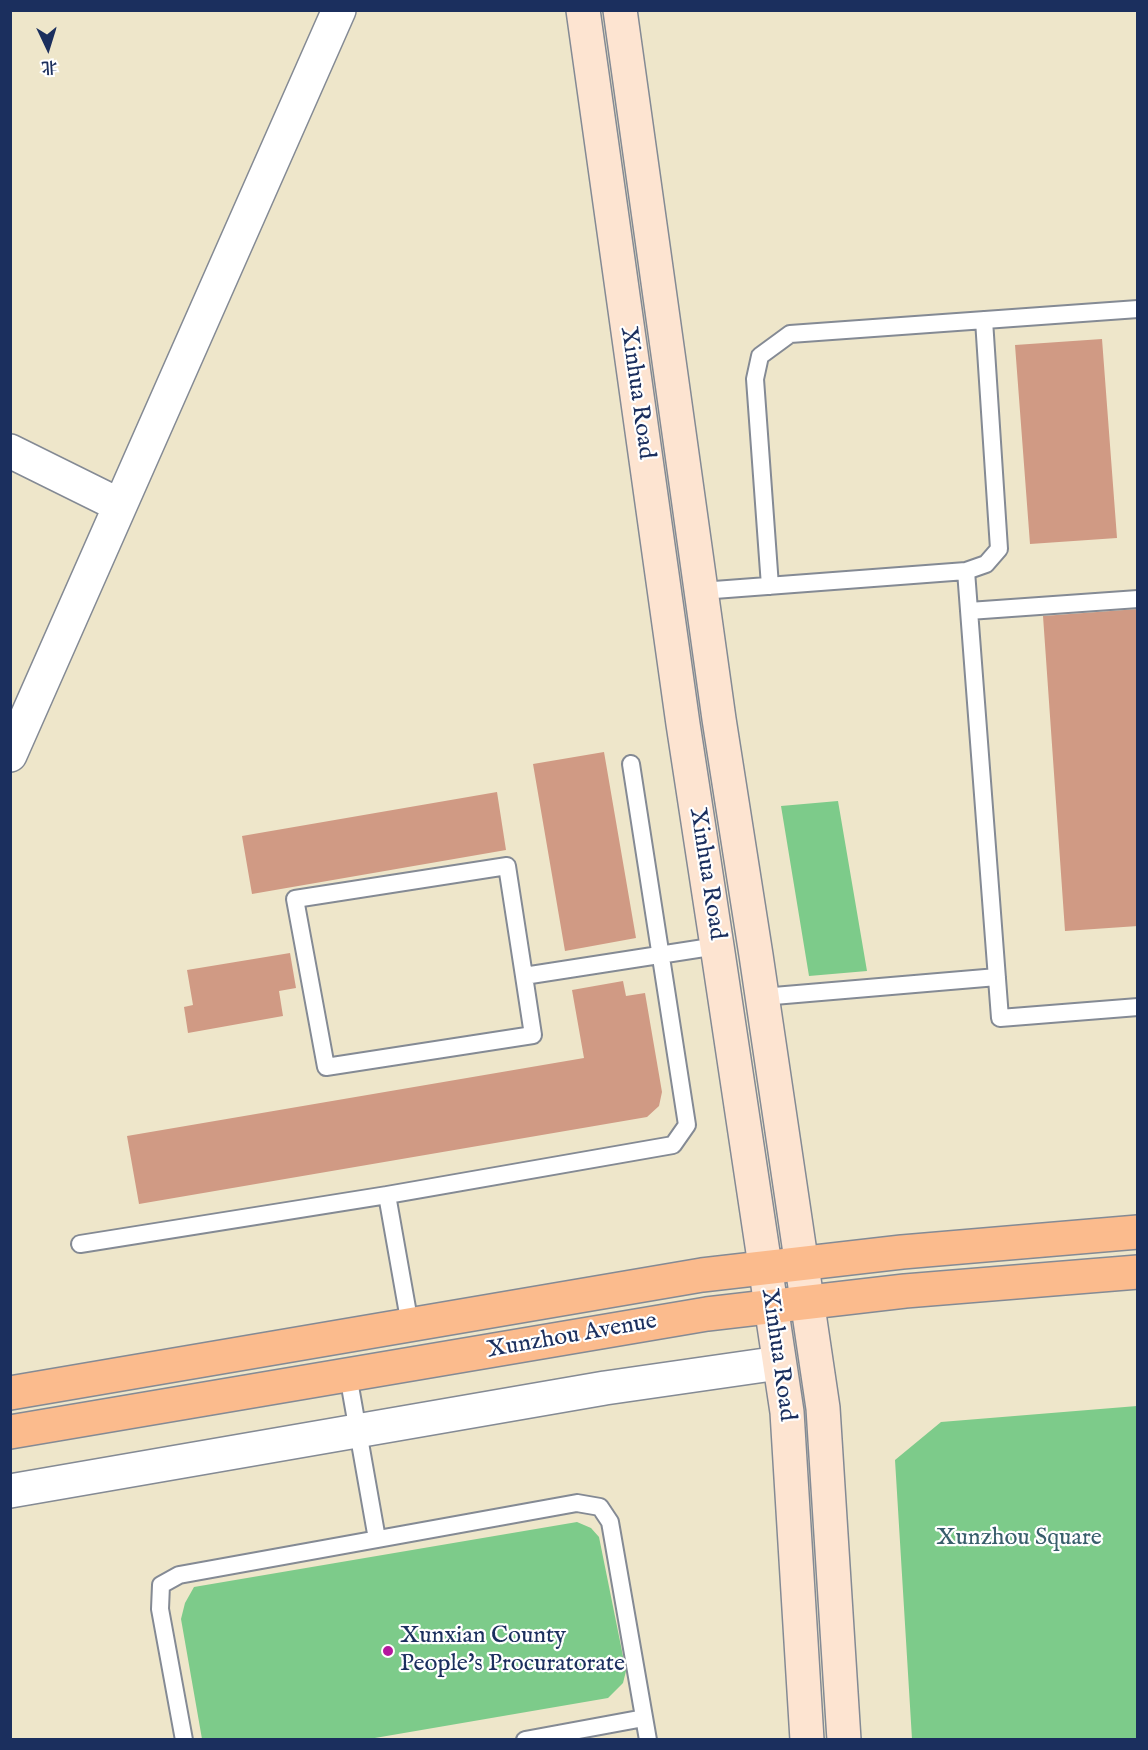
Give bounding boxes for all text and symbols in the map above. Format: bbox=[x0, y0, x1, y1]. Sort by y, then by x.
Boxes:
north arrow bbox=[18, 18, 78, 78]
text: 北 bbox=[41, 55, 58, 76]
street label: Xinhua Road bbox=[612, 325, 660, 461]
street label: Xinhua Road bbox=[681, 806, 731, 942]
street label: Xinhua Road bbox=[753, 1287, 801, 1423]
street label: Xunzhou Avenue bbox=[485, 1308, 659, 1366]
park label: Xunzhou Square bbox=[936, 1525, 1102, 1553]
place label: Xunxian County People's Procuratorate bbox=[400, 1623, 625, 1679]
marker: Xunxian County People's Procuratorate bbox=[381, 1644, 395, 1658]

